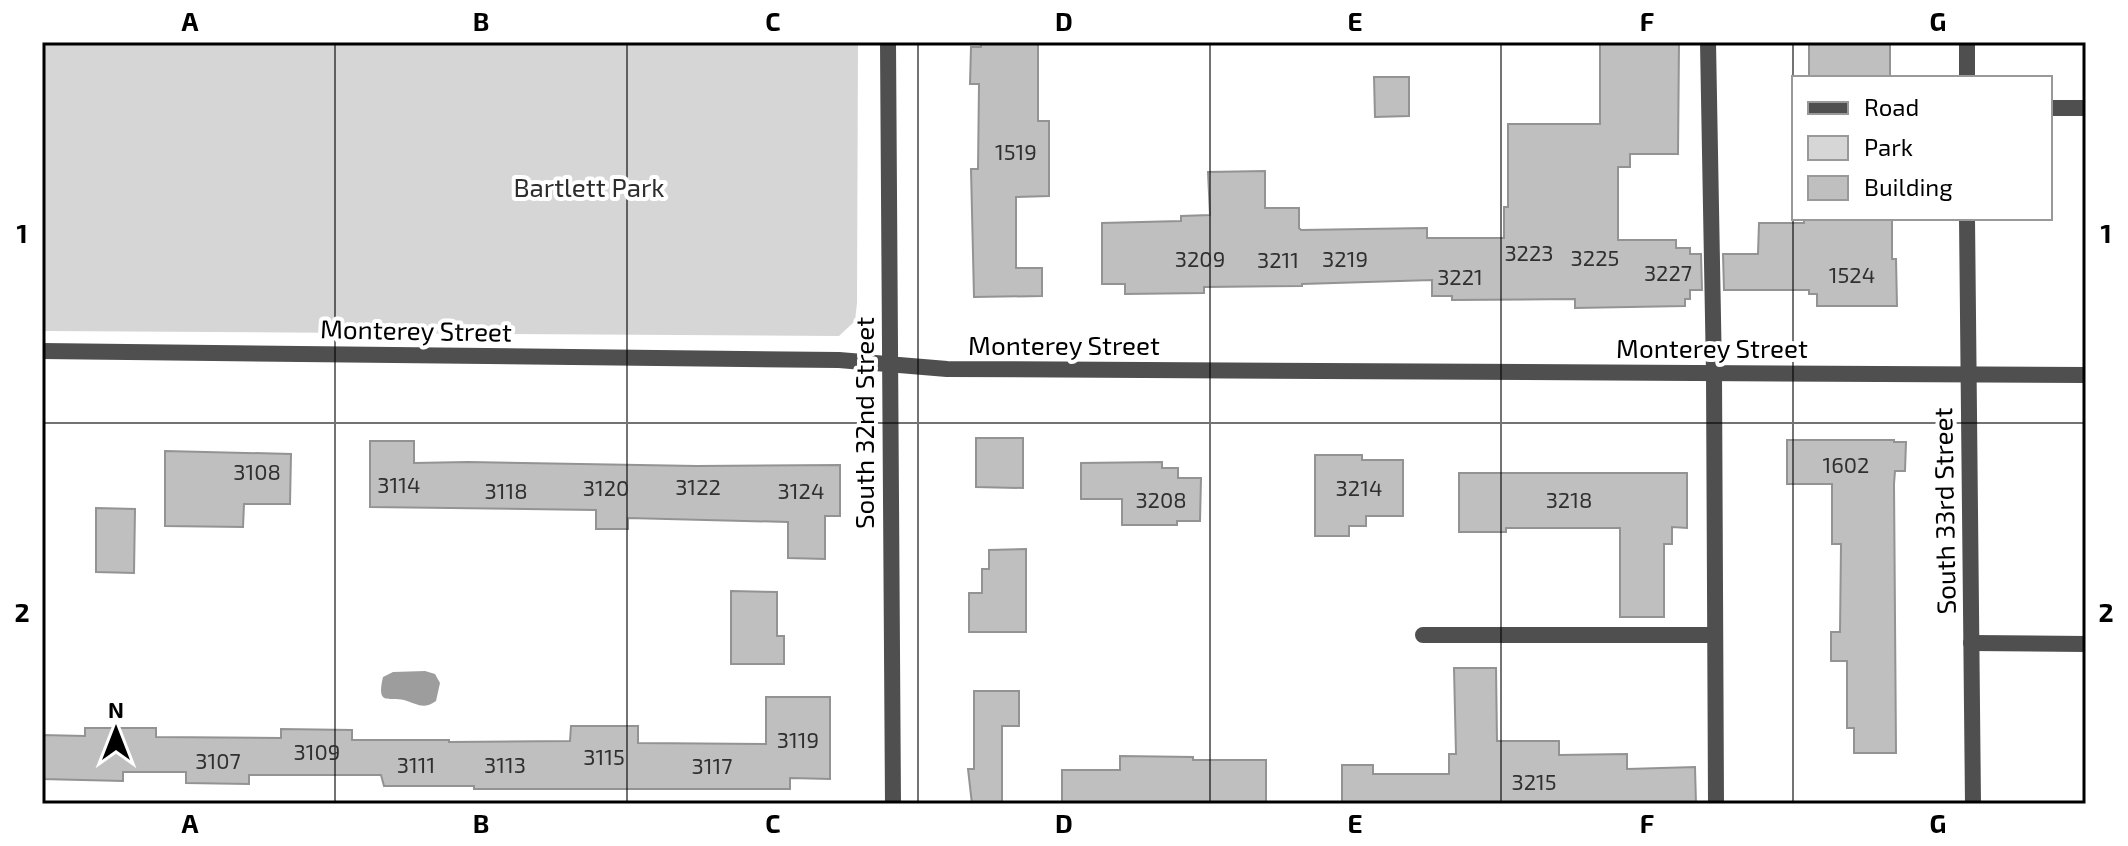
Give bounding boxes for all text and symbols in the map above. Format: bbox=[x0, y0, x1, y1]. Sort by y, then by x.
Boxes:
text: A bbox=[182, 5, 199, 36]
text: B bbox=[473, 5, 489, 36]
text: C bbox=[765, 5, 781, 36]
text: D bbox=[1055, 5, 1073, 36]
text: E bbox=[1347, 5, 1363, 36]
text: F bbox=[1640, 5, 1654, 36]
text: G bbox=[1930, 5, 1946, 36]
legend bbox=[1792, 76, 2052, 220]
text: Road bbox=[1864, 92, 1919, 121]
text: Park bbox=[1864, 132, 1913, 161]
house number: 1519 bbox=[995, 138, 1037, 164]
park label: Bartlett Park bbox=[513, 171, 665, 202]
text: Building bbox=[1864, 172, 1953, 201]
text: 1 bbox=[16, 217, 28, 248]
text: 1 bbox=[2100, 217, 2112, 248]
house number: 3223 bbox=[1504, 239, 1554, 265]
house number: 3225 bbox=[1571, 244, 1619, 270]
house number: 3209 bbox=[1175, 245, 1225, 271]
house number: 3219 bbox=[1322, 245, 1368, 271]
house number: 3211 bbox=[1257, 246, 1299, 272]
house number: 3227 bbox=[1644, 259, 1692, 285]
house number: 1524 bbox=[1829, 261, 1875, 287]
house number: 3221 bbox=[1437, 263, 1483, 289]
street label: Monterey Street bbox=[320, 312, 512, 347]
street label: South 32nd Street bbox=[848, 317, 879, 529]
street label: Monterey Street bbox=[968, 329, 1160, 360]
street label: Monterey Street bbox=[1616, 332, 1808, 363]
street label: South 33rd Street bbox=[1926, 407, 1961, 615]
house number: 1602 bbox=[1823, 451, 1869, 477]
house number: 3108 bbox=[233, 458, 281, 484]
house number: 3114 bbox=[377, 471, 421, 497]
house number: 3122 bbox=[675, 473, 721, 499]
house number: 3120 bbox=[583, 474, 629, 500]
house number: 3214 bbox=[1336, 474, 1382, 500]
house number: 3118 bbox=[484, 477, 528, 503]
house number: 3124 bbox=[778, 477, 824, 503]
house number: 3208 bbox=[1135, 486, 1187, 512]
house number: 3218 bbox=[1546, 486, 1592, 512]
text: 2 bbox=[14, 596, 30, 627]
text: 2 bbox=[2098, 596, 2114, 627]
north arrow bbox=[76, 690, 156, 770]
text: N bbox=[108, 696, 124, 722]
house number: 3119 bbox=[777, 726, 819, 752]
house number: 3109 bbox=[294, 738, 340, 764]
house number: 3115 bbox=[583, 743, 625, 769]
house number: 3107 bbox=[195, 747, 241, 773]
house number: 3111 bbox=[397, 751, 435, 777]
house number: 3113 bbox=[484, 751, 526, 777]
house number: 3117 bbox=[691, 752, 733, 778]
house number: 3215 bbox=[1511, 768, 1557, 794]
text: A bbox=[182, 807, 199, 838]
text: B bbox=[473, 807, 489, 838]
text: C bbox=[765, 807, 781, 838]
text: D bbox=[1055, 807, 1073, 838]
text: E bbox=[1347, 807, 1363, 838]
text: F bbox=[1640, 807, 1654, 838]
text: G bbox=[1930, 807, 1946, 838]

